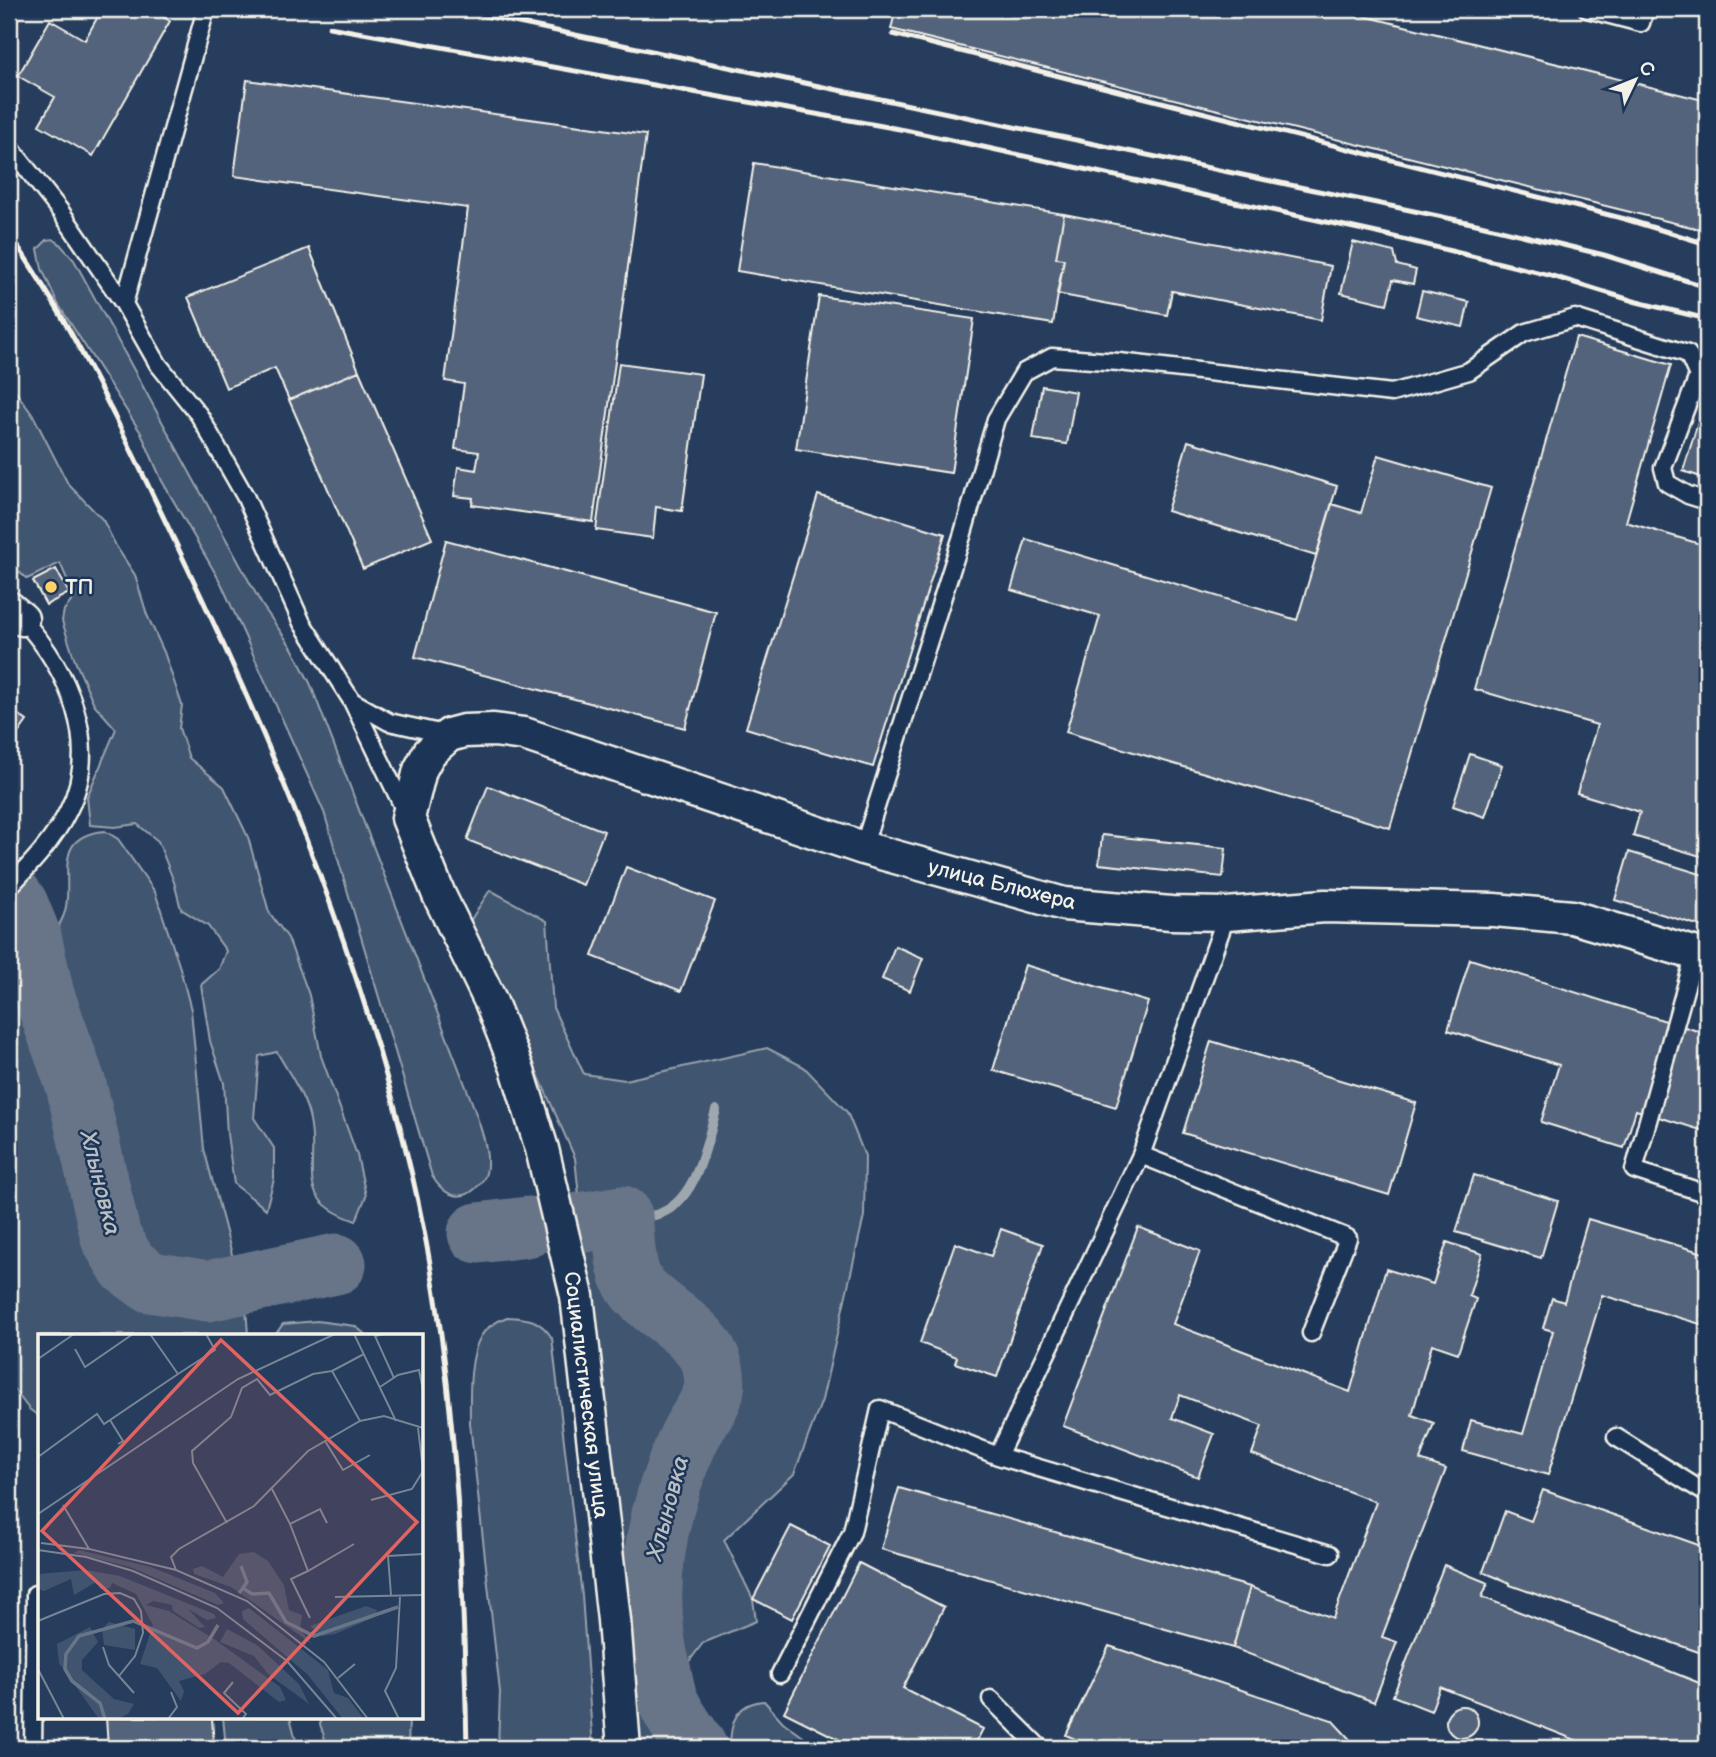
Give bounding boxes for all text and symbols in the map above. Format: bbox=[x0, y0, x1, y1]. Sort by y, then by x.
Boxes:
north arrow bbox=[1600, 46, 1670, 116]
text: С bbox=[1633, 57, 1659, 82]
place label: ТП bbox=[65, 575, 93, 600]
marker: ТП bbox=[43, 579, 59, 595]
street label: улица Блюхера bbox=[926, 855, 1079, 916]
water label: Хлыновка bbox=[73, 1127, 126, 1238]
street label: Социалистическая улица bbox=[558, 1270, 614, 1521]
inset map bbox=[38, 1334, 424, 1718]
water label: Хлыновка bbox=[640, 1453, 695, 1564]

